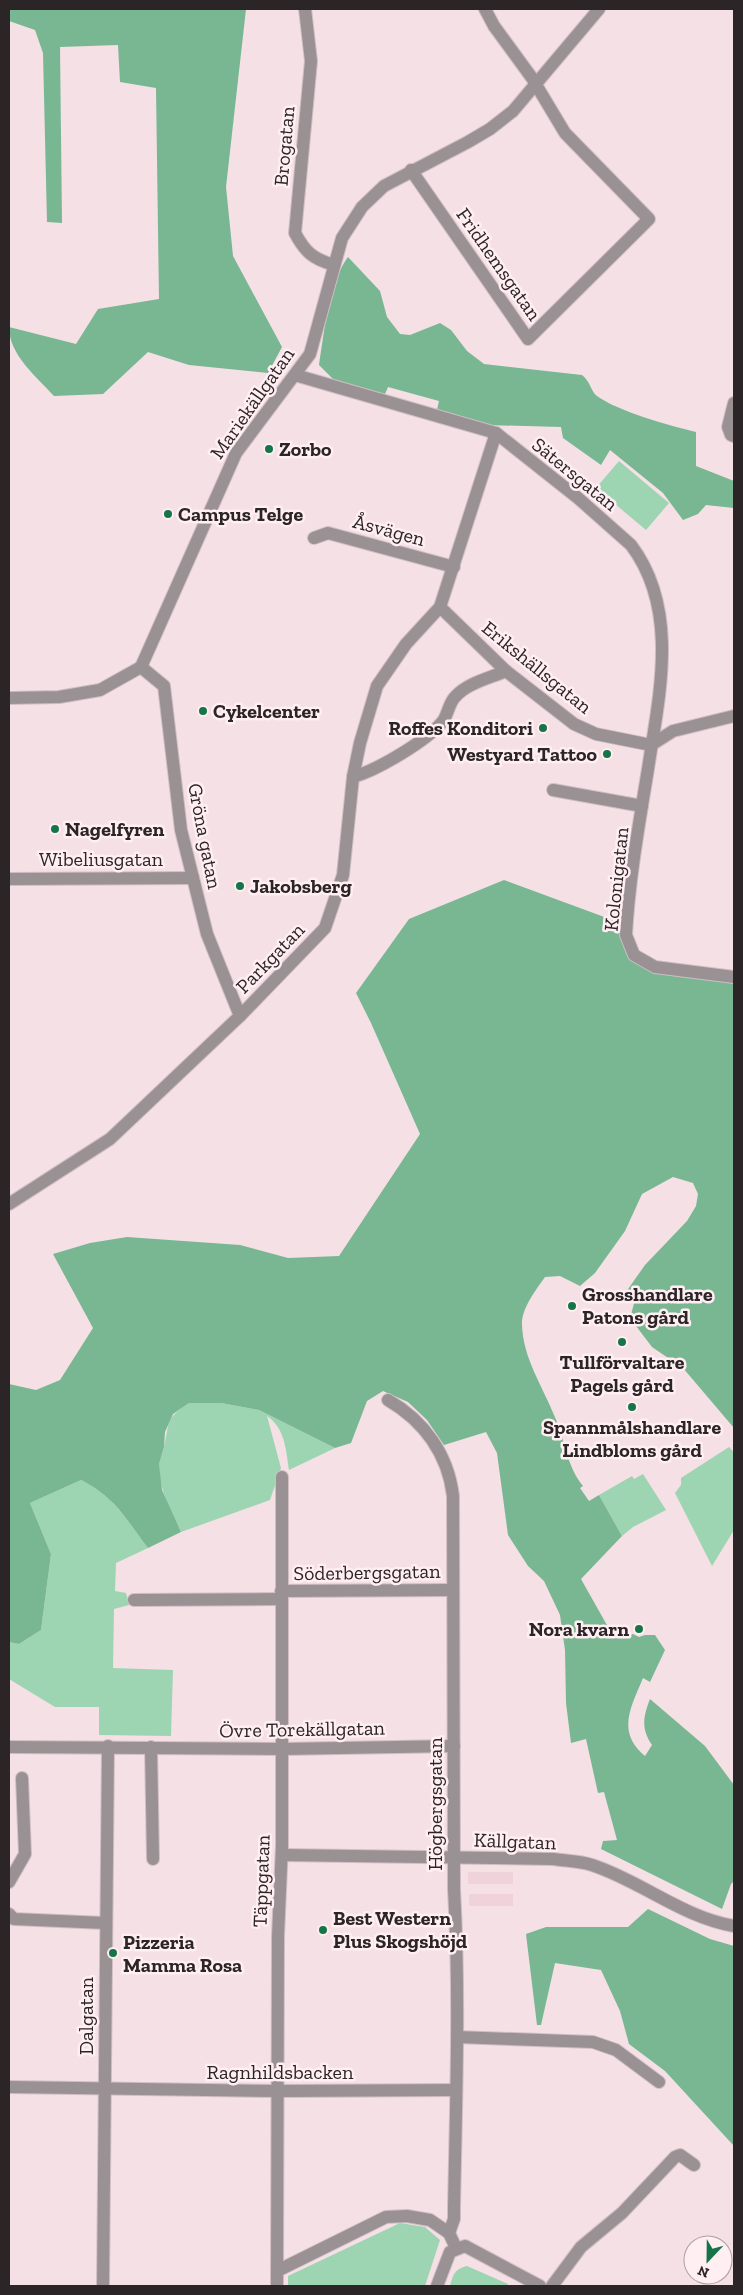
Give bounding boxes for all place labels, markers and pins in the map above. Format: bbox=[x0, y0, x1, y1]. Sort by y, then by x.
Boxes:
place label: Zorbo bbox=[279, 437, 332, 461]
marker: Zorbo bbox=[263, 443, 275, 455]
place label: Campus Telge bbox=[178, 502, 303, 526]
marker: Campus Telge bbox=[162, 508, 174, 520]
place label: Cykelcenter bbox=[213, 699, 320, 723]
marker: Cykelcenter bbox=[197, 705, 209, 717]
place label: Roffes Konditori bbox=[388, 716, 533, 740]
marker: Roffes Konditori bbox=[537, 722, 549, 734]
place label: Westyard Tattoo bbox=[447, 742, 598, 766]
marker: Westyard Tattoo bbox=[601, 748, 613, 760]
place label: Nagelfyren bbox=[65, 817, 164, 841]
marker: Nagelfyren bbox=[49, 823, 61, 835]
place label: Jakobsberg bbox=[250, 874, 352, 898]
marker: Jakobsberg bbox=[234, 880, 246, 892]
place label: Grosshandlare Patons gård bbox=[582, 1282, 713, 1329]
marker: Grosshandlare Patons gård bbox=[566, 1300, 578, 1312]
marker: Tullförvaltare Pagels gård bbox=[616, 1336, 628, 1348]
place label: Tullförvaltare Pagels gård bbox=[560, 1350, 685, 1397]
marker: Spannmålshandlare Lindbloms gård bbox=[626, 1401, 638, 1413]
place label: Spannmålshandlare Lindbloms gård bbox=[543, 1415, 721, 1462]
place label: Nora kvarn bbox=[529, 1617, 629, 1641]
marker: Nora kvarn bbox=[633, 1623, 645, 1635]
place label: Best Western Plus Skogshöjd bbox=[333, 1906, 468, 1953]
marker: Best Western Plus Skogshöjd bbox=[317, 1924, 329, 1936]
place label: Pizzeria Mamma Rosa bbox=[123, 1930, 242, 1977]
marker: Pizzeria Mamma Rosa bbox=[107, 1947, 119, 1959]

